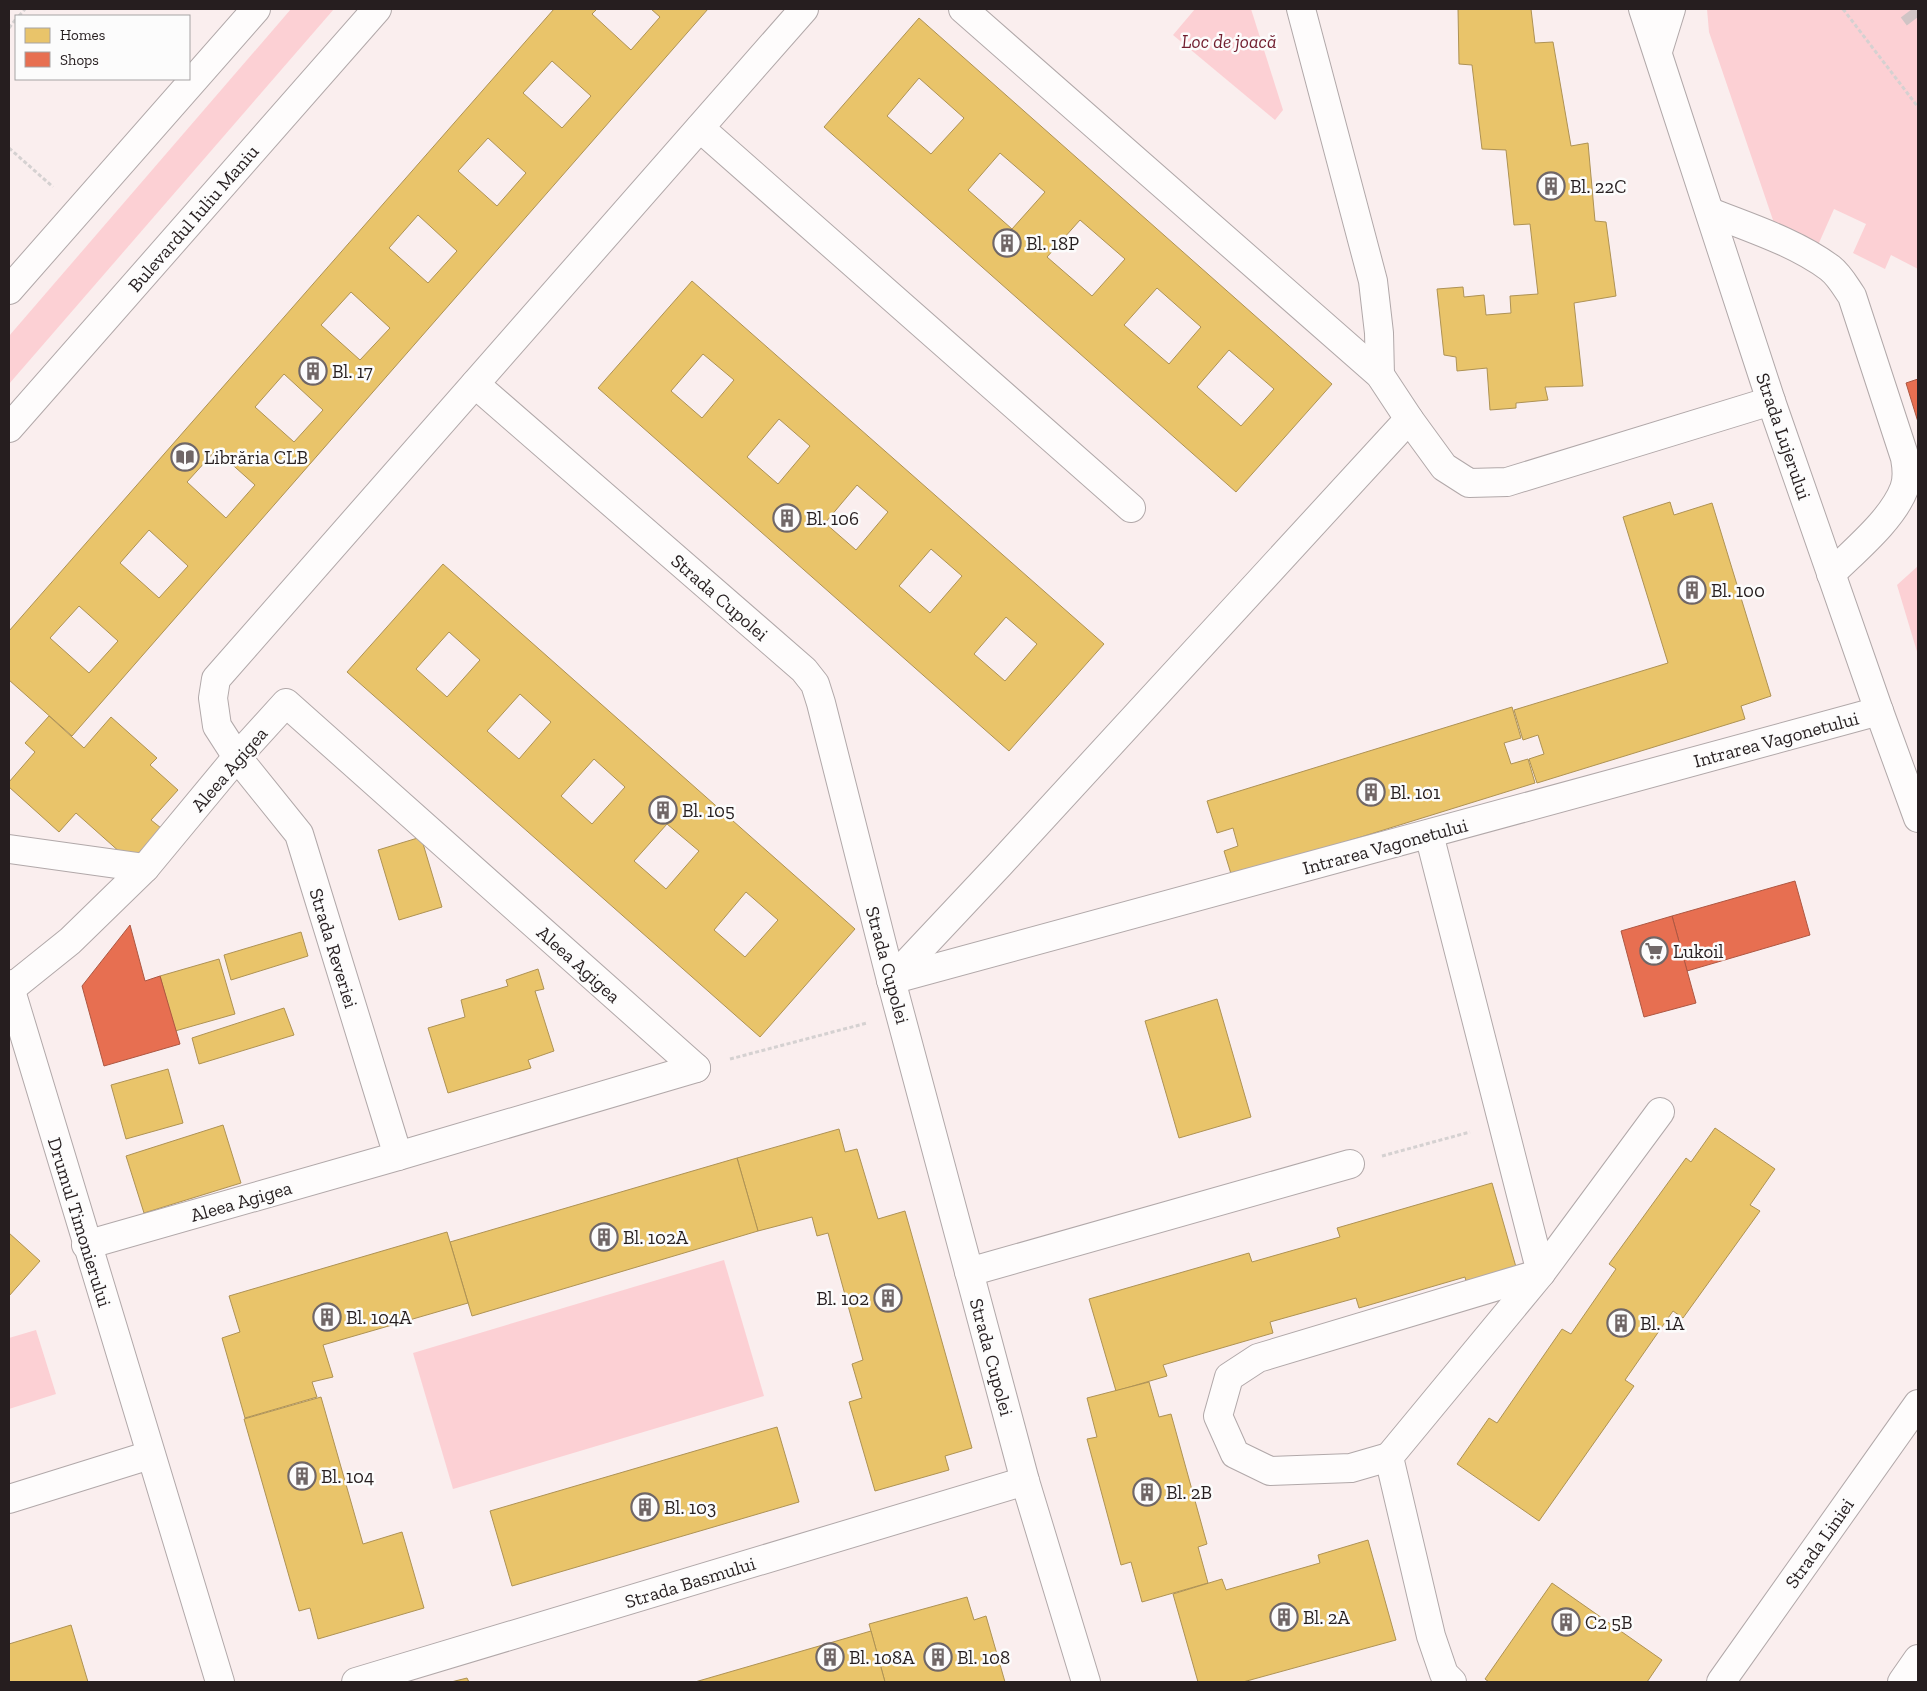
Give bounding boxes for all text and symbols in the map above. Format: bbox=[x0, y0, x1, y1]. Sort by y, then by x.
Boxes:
legend bbox=[15, 15, 190, 80]
text: Homes bbox=[60, 26, 105, 44]
park label: Loc de joacă bbox=[1182, 30, 1276, 53]
text: Shops bbox=[60, 51, 99, 69]
street label: Bulevardul Iuliu Maniu bbox=[123, 140, 264, 297]
building icon: Bl. 22C bbox=[1536, 171, 1566, 201]
place label: Bl. 22C bbox=[1570, 175, 1627, 198]
building icon: Bl. 18P bbox=[992, 228, 1022, 258]
place label: Bl. 18P bbox=[1026, 232, 1079, 255]
building icon: Bl. 17 bbox=[298, 356, 328, 386]
place label: Bl. 17 bbox=[332, 360, 373, 383]
street label: Strada Lujerului bbox=[1751, 370, 1816, 503]
library icon: Librăria CLB bbox=[170, 442, 200, 472]
place label: Librăria CLB bbox=[204, 446, 308, 469]
building icon: Bl. 106 bbox=[772, 503, 802, 533]
place label: Bl. 106 bbox=[806, 507, 859, 530]
street label: Strada Cupolei bbox=[667, 549, 773, 646]
building icon: Bl. 100 bbox=[1677, 575, 1707, 605]
place label: Bl. 100 bbox=[1711, 579, 1765, 602]
street label: Intrarea Vagonetului bbox=[1691, 706, 1861, 773]
street label: Aleea Agigea bbox=[186, 722, 272, 816]
building icon: Bl. 101 bbox=[1356, 777, 1386, 807]
place label: Bl. 101 bbox=[1390, 781, 1440, 804]
building icon: Bl. 105 bbox=[648, 795, 678, 825]
place label: Bl. 105 bbox=[682, 799, 735, 822]
street label: Intrarea Vagonetului bbox=[1300, 813, 1470, 880]
street label: Strada Reveriei bbox=[304, 885, 363, 1011]
street label: Strada Cupolei bbox=[861, 904, 914, 1026]
street label: Aleea Agigea bbox=[532, 921, 625, 1008]
supermarket icon: Lukoil bbox=[1639, 936, 1669, 966]
place label: Lukoil bbox=[1673, 940, 1724, 963]
street label: Drumul Timonierului bbox=[43, 1135, 116, 1310]
street label: Aleea Agigea bbox=[188, 1176, 295, 1227]
building icon: Bl. 102A bbox=[589, 1222, 619, 1252]
place label: Bl. 102A bbox=[623, 1226, 689, 1249]
building icon: Bl. 102 bbox=[873, 1283, 903, 1313]
place label: Bl. 102 bbox=[816, 1287, 869, 1310]
street label: Strada Cupolei bbox=[965, 1296, 1018, 1418]
building icon: Bl. 104A bbox=[312, 1302, 342, 1332]
place label: Bl. 104A bbox=[346, 1306, 412, 1329]
building icon: Bl. 1A bbox=[1606, 1308, 1636, 1338]
place label: Bl. 1A bbox=[1640, 1312, 1685, 1335]
building icon: Bl. 104 bbox=[287, 1461, 317, 1491]
place label: Bl. 104 bbox=[321, 1465, 374, 1488]
building icon: Bl. 2B bbox=[1132, 1477, 1162, 1507]
place label: Bl. 2B bbox=[1166, 1481, 1212, 1504]
building icon: Bl. 103 bbox=[630, 1492, 660, 1522]
street label: Strada Liniei bbox=[1780, 1494, 1859, 1593]
place label: Bl. 103 bbox=[664, 1496, 716, 1519]
street label: Strada Basmului bbox=[622, 1552, 758, 1613]
building icon: Bl. 2A bbox=[1269, 1602, 1299, 1632]
place label: Bl. 2A bbox=[1303, 1606, 1351, 1629]
building icon: C2 5B bbox=[1551, 1607, 1581, 1637]
place label: C2 5B bbox=[1585, 1611, 1633, 1634]
building icon: Bl. 108A bbox=[815, 1642, 845, 1672]
building icon: Bl. 108 bbox=[923, 1642, 953, 1672]
place label: Bl. 108A bbox=[849, 1646, 915, 1669]
place label: Bl. 108 bbox=[957, 1646, 1010, 1669]

